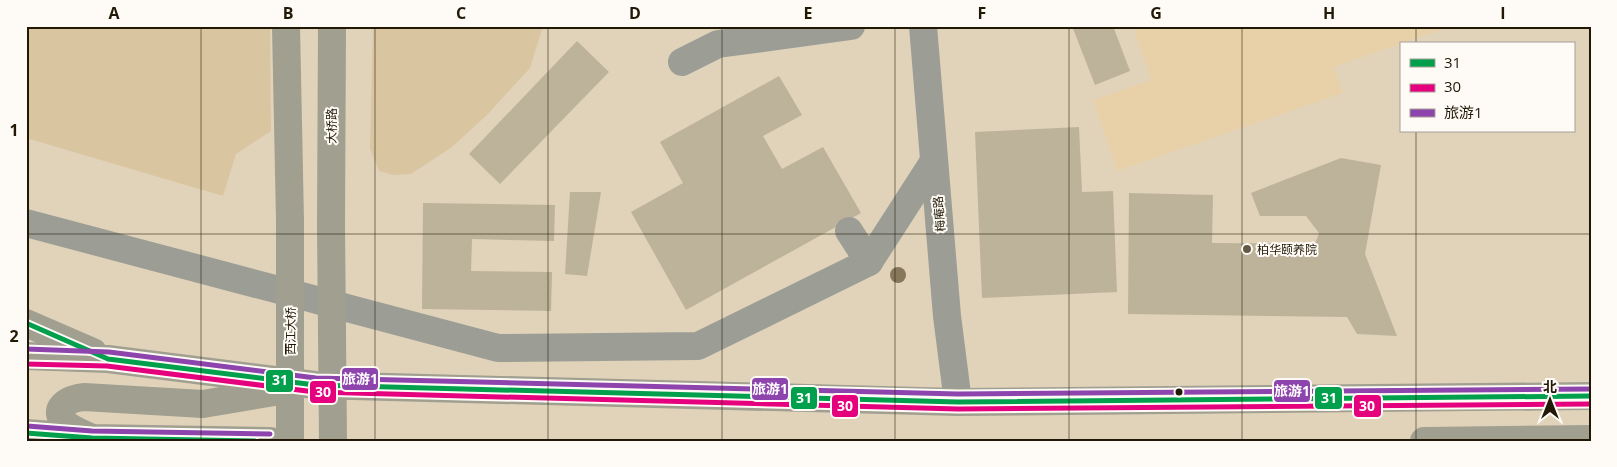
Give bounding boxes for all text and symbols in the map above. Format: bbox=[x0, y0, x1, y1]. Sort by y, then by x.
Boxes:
text: A bbox=[108, 2, 120, 24]
text: B bbox=[283, 2, 293, 24]
text: C bbox=[456, 2, 466, 24]
text: D bbox=[629, 2, 641, 24]
text: E bbox=[804, 2, 813, 24]
text: F bbox=[978, 2, 986, 24]
text: G bbox=[1150, 2, 1162, 24]
text: H bbox=[1323, 2, 1335, 24]
text: I bbox=[1500, 2, 1506, 24]
legend bbox=[1400, 42, 1574, 132]
text: 31 bbox=[1444, 52, 1461, 72]
text: 30 bbox=[1444, 76, 1461, 96]
text: 旅游1 bbox=[1444, 102, 1483, 122]
street label: 大桥路 bbox=[323, 108, 340, 144]
text: 1 bbox=[9, 119, 19, 141]
street label: 梅庵路 bbox=[929, 195, 949, 233]
place label: 柏华颐养院 bbox=[1257, 241, 1317, 258]
marker: 柏华颐养院 bbox=[1241, 243, 1253, 255]
street label: 西江大桥 bbox=[282, 307, 299, 355]
text: 2 bbox=[9, 325, 19, 347]
line badge: 旅游1 bbox=[341, 367, 379, 391]
line badge: 31 bbox=[265, 369, 294, 393]
text: 旅游1 bbox=[342, 369, 378, 388]
text: 31 bbox=[272, 370, 288, 389]
north arrow bbox=[1524, 374, 1574, 424]
line badge: 旅游1 bbox=[751, 377, 789, 401]
text: 北 bbox=[1543, 377, 1557, 396]
text: 旅游1 bbox=[752, 379, 788, 398]
line badge: 旅游1 bbox=[1273, 379, 1311, 403]
line badge: 30 bbox=[309, 380, 337, 404]
text: 旅游1 bbox=[1274, 381, 1310, 400]
text: 30 bbox=[315, 382, 331, 401]
line badge: 31 bbox=[790, 386, 818, 410]
line badge: 31 bbox=[1314, 386, 1343, 410]
unlabelled marker bbox=[1174, 387, 1184, 397]
text: 31 bbox=[796, 388, 812, 407]
text: 31 bbox=[1321, 388, 1337, 407]
line badge: 30 bbox=[831, 394, 859, 418]
line badge: 30 bbox=[1353, 394, 1382, 418]
text: 30 bbox=[837, 396, 853, 415]
text: 30 bbox=[1359, 396, 1375, 415]

